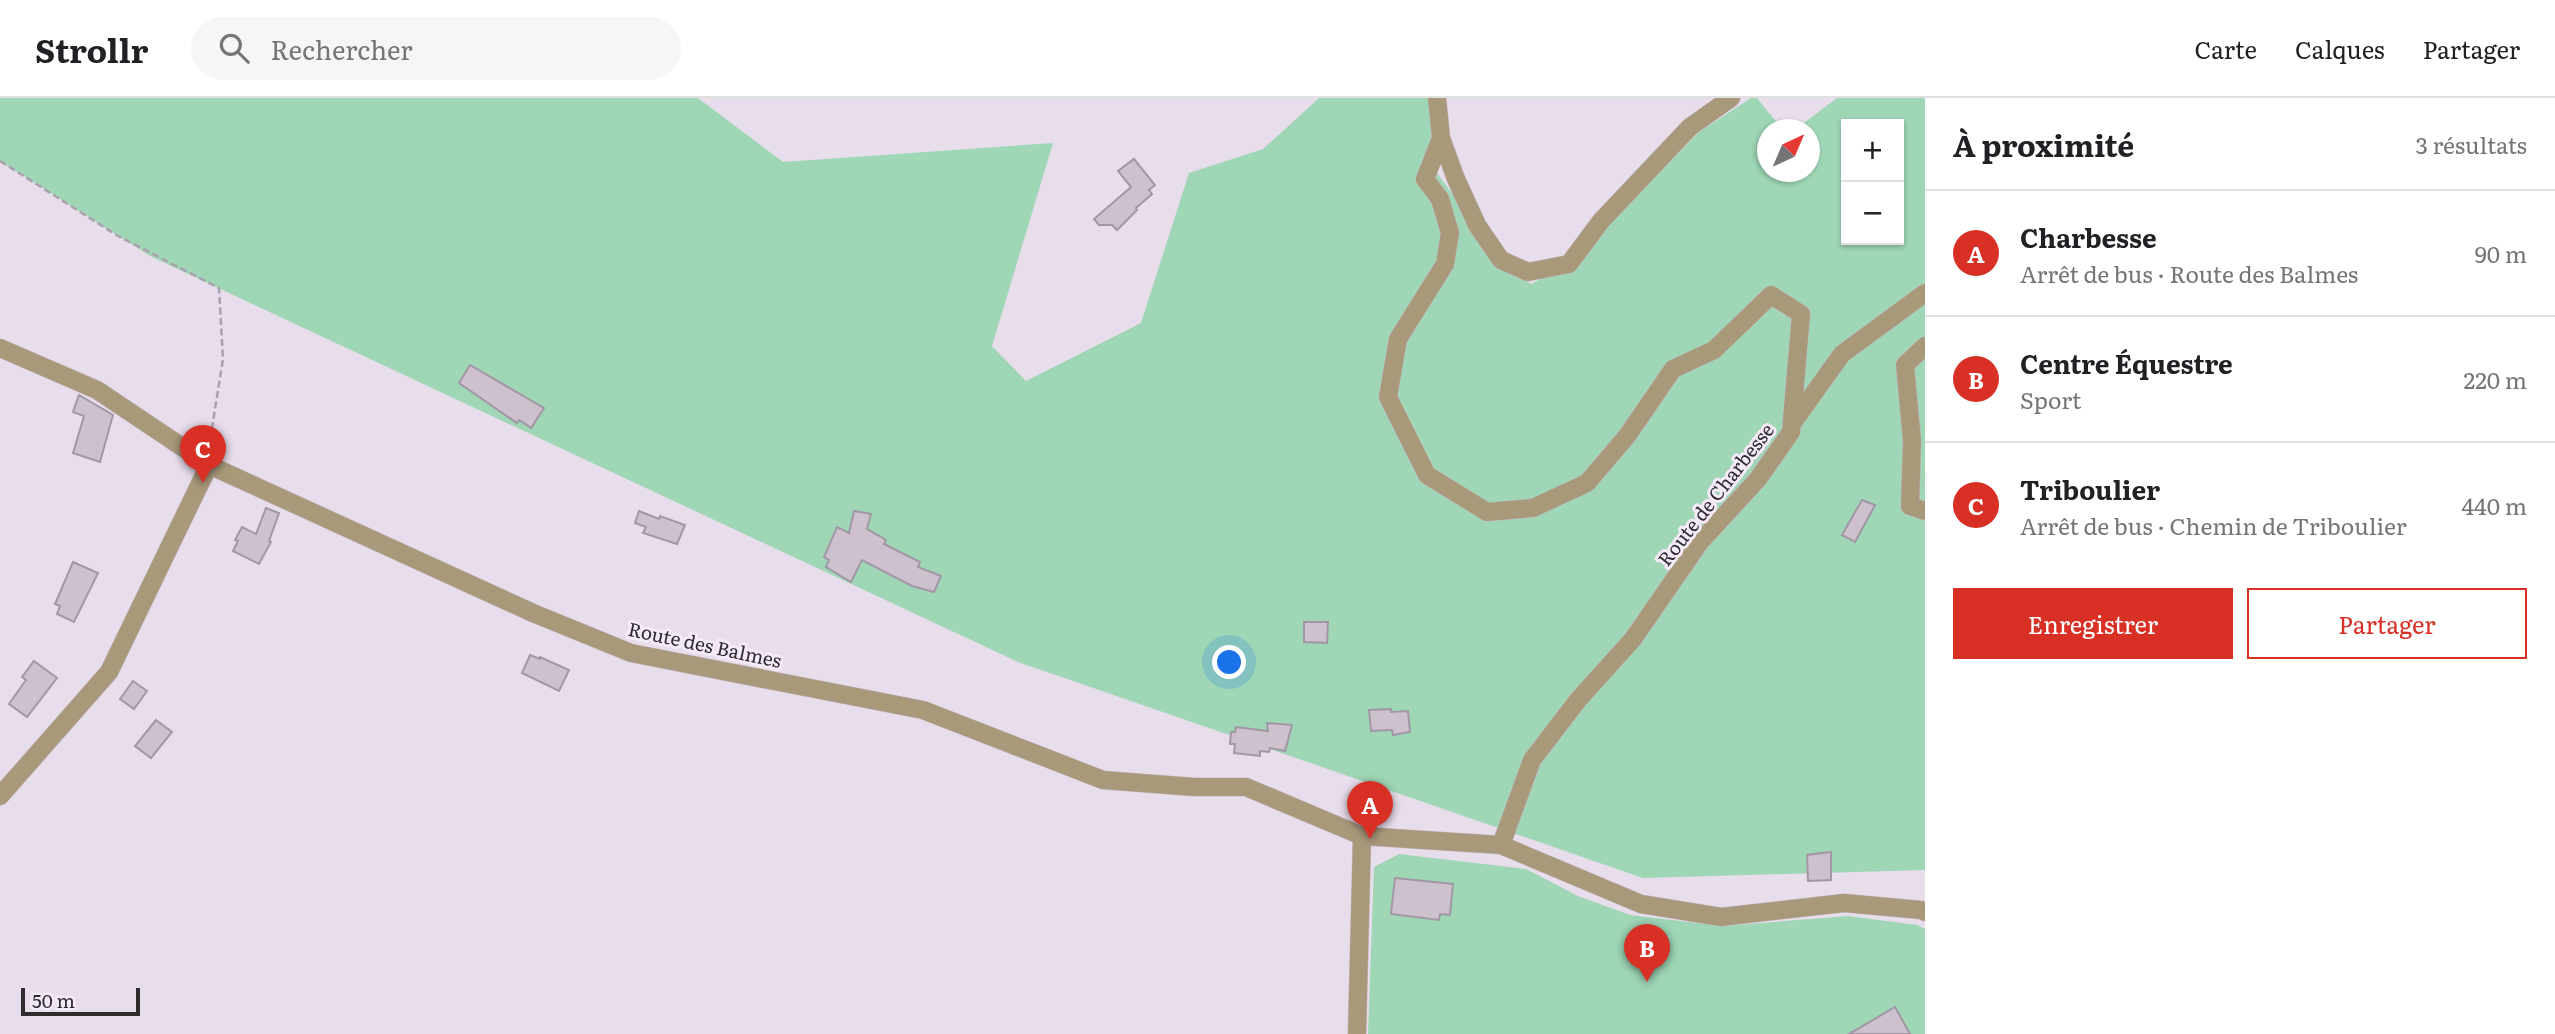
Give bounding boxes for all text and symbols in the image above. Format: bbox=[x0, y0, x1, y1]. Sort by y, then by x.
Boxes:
search box bbox=[191, 17, 681, 80]
text: Strollr bbox=[35, 24, 149, 73]
icon: search bbox=[215, 29, 253, 67]
text: Rechercher bbox=[271, 29, 413, 68]
text: Carte bbox=[2194, 31, 2257, 66]
text: Calques bbox=[2295, 31, 2385, 66]
text: Partager bbox=[2423, 31, 2520, 66]
north arrow bbox=[1757, 119, 1820, 182]
map controls bbox=[1841, 119, 1904, 245]
button: + bbox=[1841, 119, 1904, 182]
text: À proximité bbox=[1953, 122, 2134, 166]
text: 3 résultats bbox=[2415, 127, 2527, 161]
button: − bbox=[1841, 182, 1904, 245]
text: Charbesse bbox=[2020, 217, 2157, 256]
text: A bbox=[1967, 236, 1985, 270]
text: 90 m bbox=[2475, 236, 2527, 270]
text: Arrêt de bus · Route des Balmes bbox=[2020, 256, 2358, 290]
text: Centre Équestre bbox=[2020, 343, 2233, 382]
text: B bbox=[1968, 362, 1984, 396]
text: 220 m bbox=[2463, 362, 2527, 396]
text: Sport bbox=[2020, 382, 2081, 416]
street label: Route de Charbesse bbox=[1650, 416, 1780, 571]
pin: C bbox=[180, 425, 226, 483]
text: Triboulier bbox=[2020, 469, 2160, 508]
text: C bbox=[1968, 488, 1984, 522]
text: 440 m bbox=[2461, 488, 2527, 522]
text: Arrêt de bus · Chemin de Triboulier bbox=[2020, 508, 2407, 542]
button: Enregistrer bbox=[1953, 588, 2233, 659]
button: Partager bbox=[2247, 588, 2527, 659]
street label: Route des Balmes bbox=[626, 614, 785, 674]
your location bbox=[1212, 645, 1246, 679]
pin: A bbox=[1347, 781, 1393, 839]
pin: B bbox=[1624, 924, 1670, 982]
scale bar bbox=[21, 985, 140, 1017]
text: 50 m bbox=[32, 986, 75, 1014]

